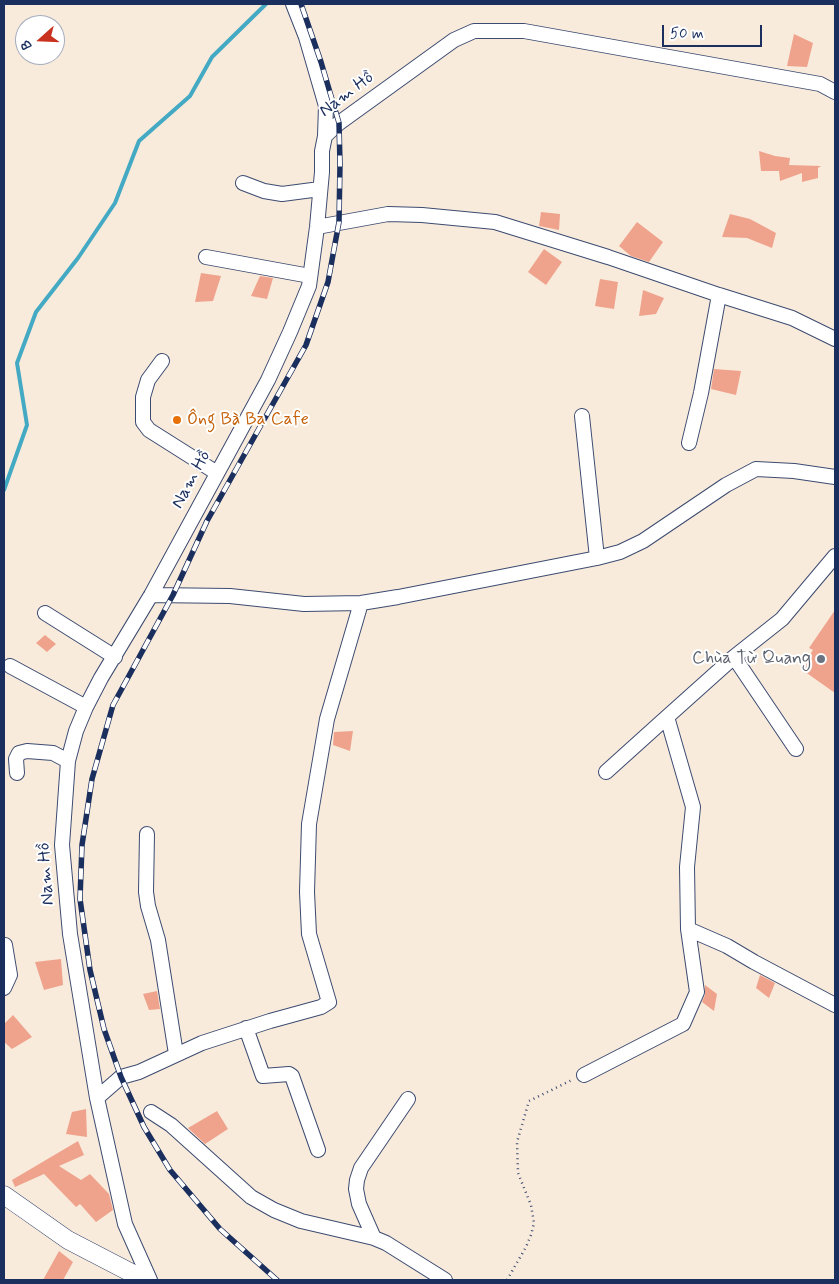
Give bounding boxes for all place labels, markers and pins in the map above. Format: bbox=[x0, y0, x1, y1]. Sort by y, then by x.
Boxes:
place label: Ông Bà Ba Cafe bbox=[187, 409, 309, 431]
marker: Ông Bà Ba Cafe bbox=[171, 414, 183, 426]
place label: Chùa Từ Quang bbox=[692, 648, 811, 670]
marker: Chùa Từ Quang bbox=[815, 653, 827, 665]

